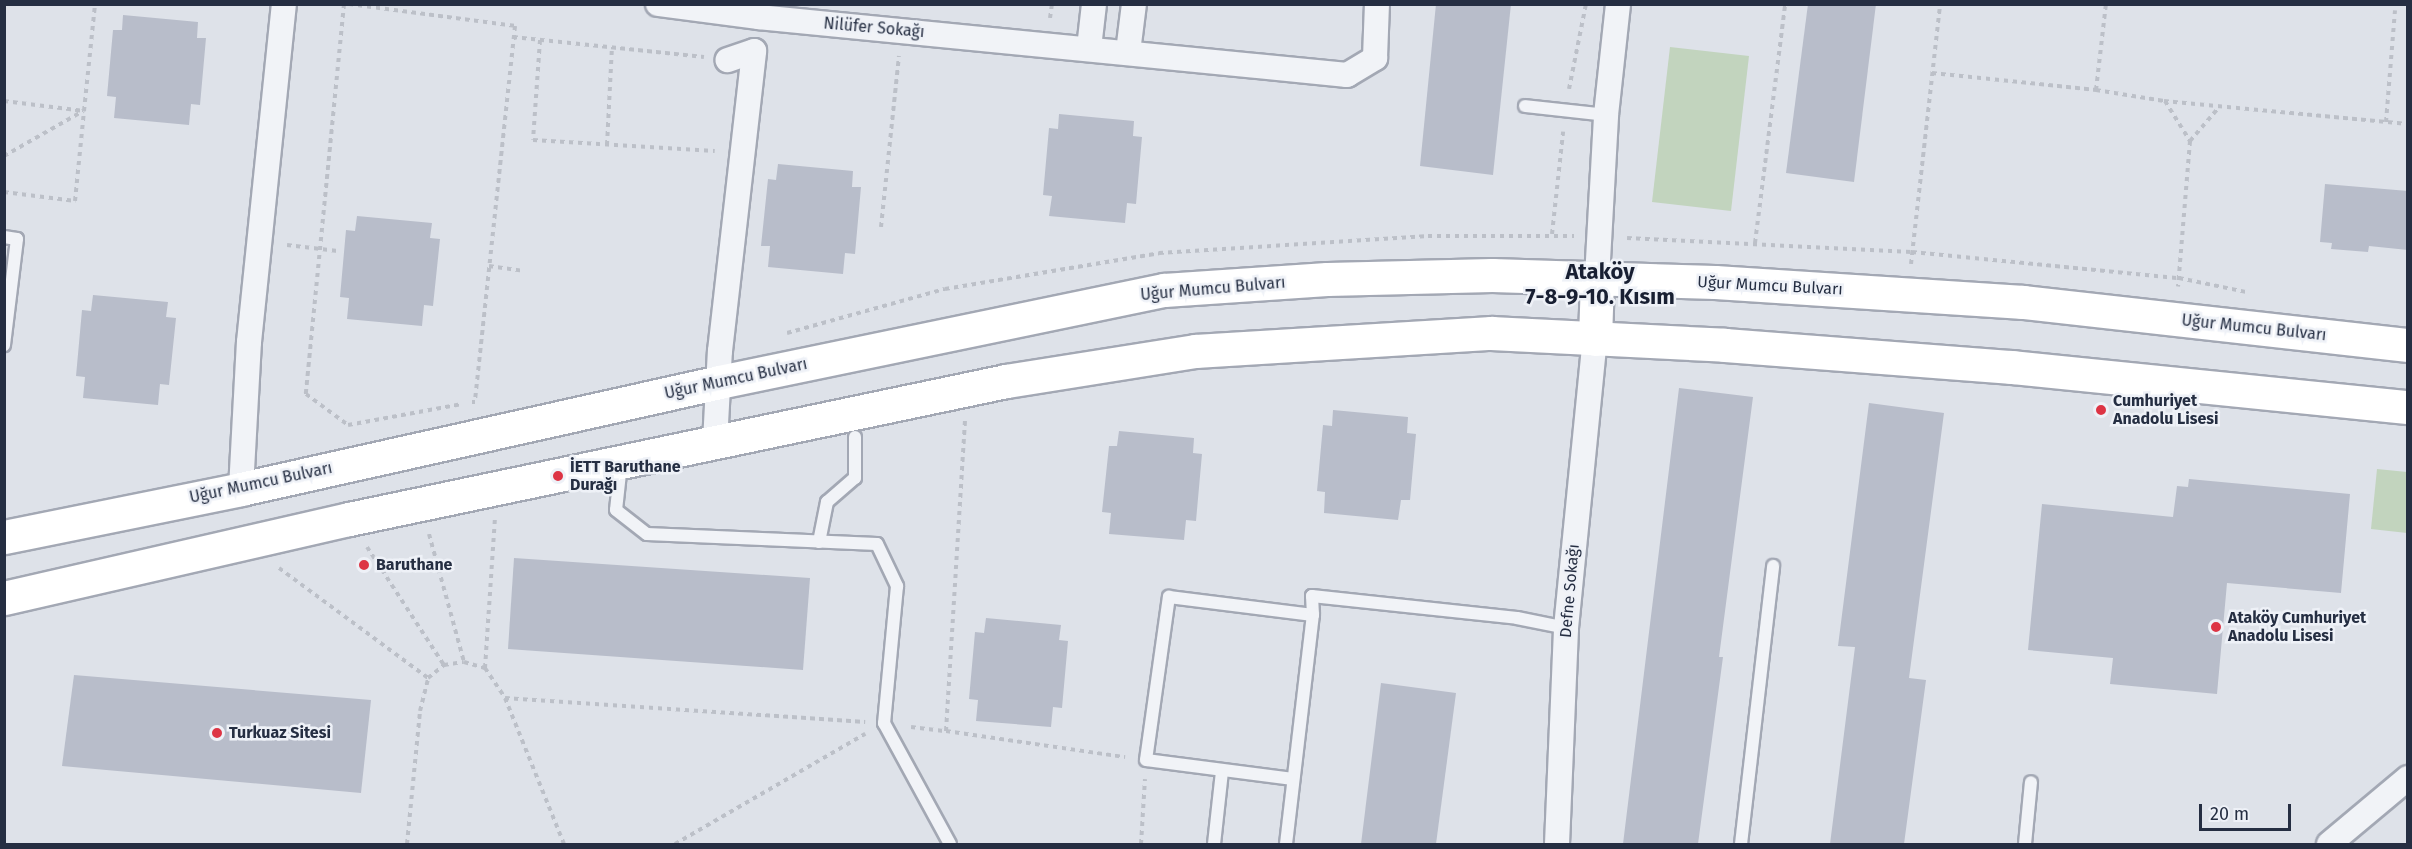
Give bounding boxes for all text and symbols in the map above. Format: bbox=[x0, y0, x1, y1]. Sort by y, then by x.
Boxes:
street label: Nilüfer Sokağı bbox=[823, 14, 925, 42]
district label: Ataköy 7-8-9-10. Kısım bbox=[1525, 258, 1675, 310]
street label: Uğur Mumcu Bulvarı bbox=[1140, 273, 1286, 305]
street label: Uğur Mumcu Bulvarı bbox=[1697, 273, 1843, 299]
street label: Uğur Mumcu Bulvarı bbox=[2181, 311, 2327, 345]
street label: Uğur Mumcu Bulvarı bbox=[663, 354, 809, 404]
place label: Cumhuriyet Anadolu Lisesi bbox=[2113, 391, 2219, 429]
marker: Cumhuriyet Anadolu Lisesi bbox=[2094, 403, 2108, 417]
place label: İETT Baruthane Durağı bbox=[570, 457, 681, 495]
street label: Uğur Mumcu Bulvarı bbox=[188, 458, 334, 508]
marker: İETT Baruthane Durağı bbox=[551, 469, 565, 483]
street label: Defne Sokağı bbox=[1556, 543, 1584, 639]
place label: Baruthane bbox=[376, 555, 452, 575]
marker: Baruthane bbox=[357, 558, 371, 572]
place label: Ataköy Cumhuriyet Anadolu Lisesi bbox=[2228, 608, 2366, 646]
marker: Ataköy Cumhuriyet Anadolu Lisesi bbox=[2209, 620, 2223, 634]
place label: Turkuaz Sitesi bbox=[229, 723, 331, 743]
marker: Turkuaz Sitesi bbox=[210, 726, 224, 740]
scale bar bbox=[2202, 792, 2294, 830]
text: 20 m bbox=[2210, 803, 2249, 825]

